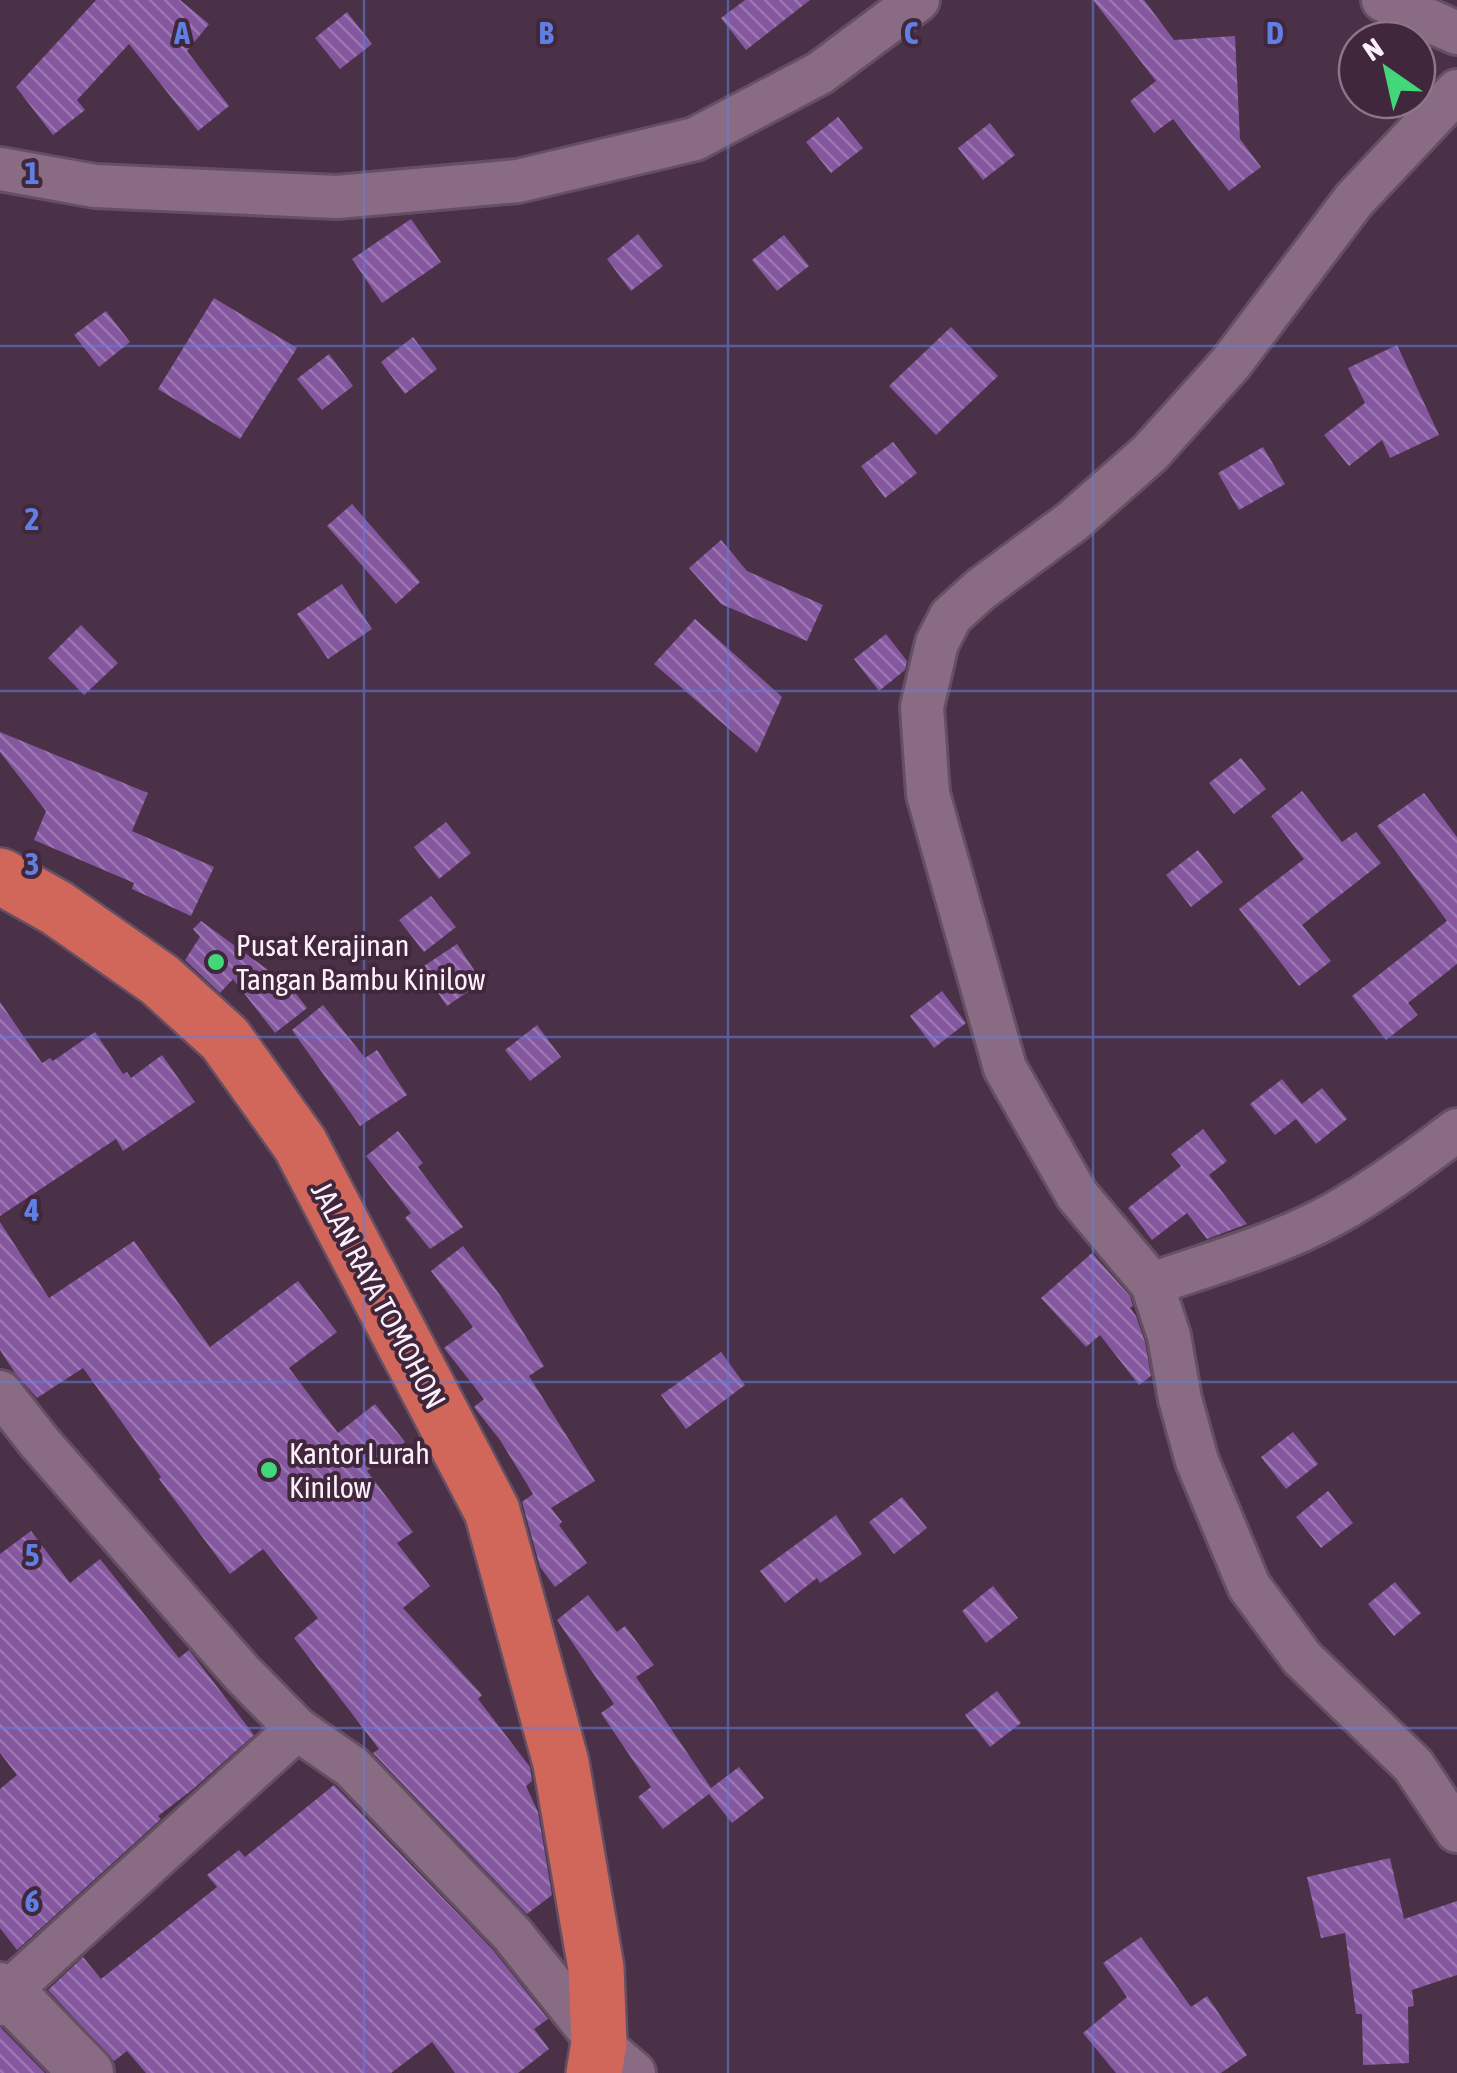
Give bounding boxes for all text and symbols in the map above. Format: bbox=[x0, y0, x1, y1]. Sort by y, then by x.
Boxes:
text: A bbox=[173, 14, 190, 51]
text: B bbox=[538, 14, 554, 51]
text: C bbox=[904, 14, 919, 51]
text: D bbox=[1266, 14, 1284, 51]
north arrow bbox=[1337, 20, 1437, 120]
text: N bbox=[1357, 31, 1389, 67]
text: 1 bbox=[24, 154, 40, 191]
text: 2 bbox=[24, 500, 40, 537]
text: 3 bbox=[24, 845, 40, 882]
place label: Pusat Kerajinan Tangan Bambu Kinilow bbox=[236, 928, 486, 996]
marker: Pusat Kerajinan Tangan Bambu Kinilow bbox=[205, 951, 227, 973]
street label: JALAN RAYA TOMOHON bbox=[305, 1176, 453, 1414]
text: 4 bbox=[23, 1191, 40, 1228]
place label: Kantor Lurah Kinilow bbox=[289, 1436, 430, 1504]
marker: Kantor Lurah Kinilow bbox=[258, 1459, 280, 1481]
text: 5 bbox=[24, 1536, 40, 1573]
text: 6 bbox=[24, 1882, 40, 1919]

